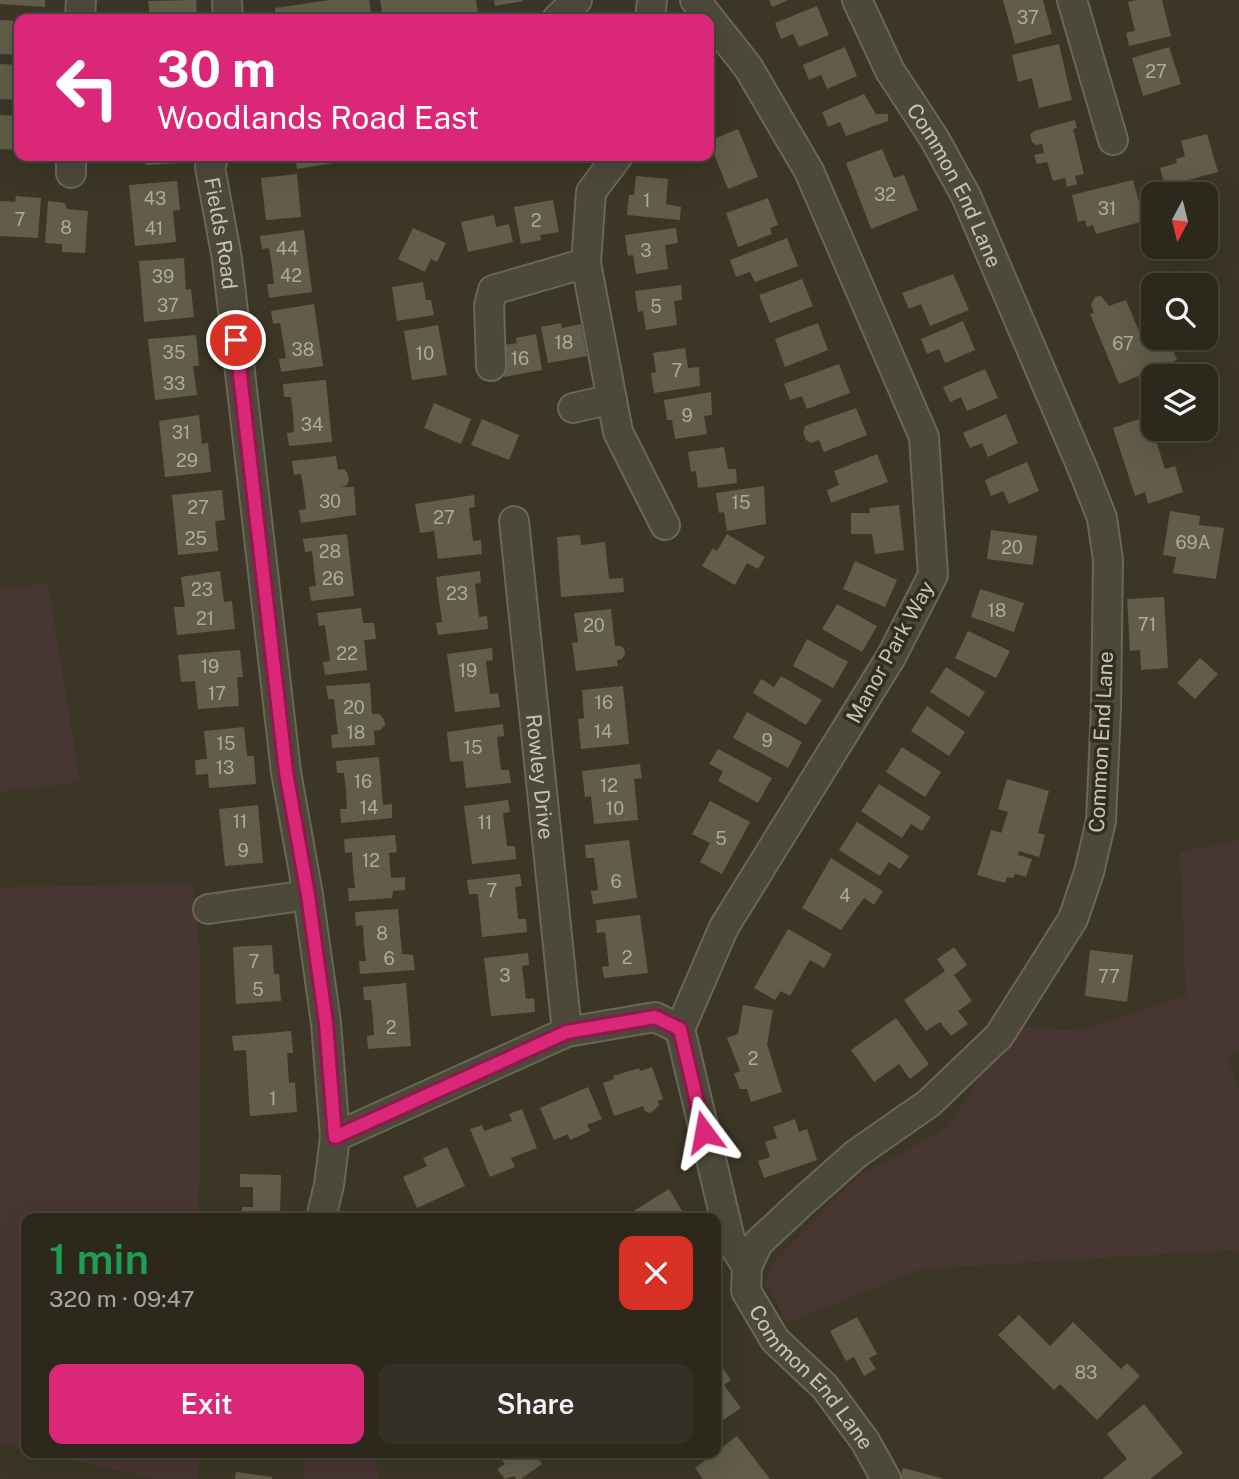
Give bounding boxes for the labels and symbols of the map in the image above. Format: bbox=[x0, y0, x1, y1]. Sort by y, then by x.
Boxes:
house number: 37 bbox=[1017, 7, 1039, 28]
house number: 27 bbox=[1145, 61, 1167, 82]
street label: Common End Lane bbox=[902, 98, 1007, 271]
street label: Fields Road bbox=[200, 175, 243, 291]
north arrow bbox=[1141, 182, 1218, 259]
house number: 32 bbox=[874, 184, 896, 205]
house number: 43 bbox=[144, 188, 166, 209]
house number: 1 bbox=[643, 190, 651, 211]
house number: 31 bbox=[1098, 198, 1116, 219]
house number: 7 bbox=[15, 209, 25, 230]
house number: 2 bbox=[531, 210, 541, 231]
house number: 8 bbox=[60, 217, 72, 238]
house number: 41 bbox=[145, 218, 163, 239]
house number: 44 bbox=[276, 238, 298, 259]
house number: 3 bbox=[640, 240, 652, 261]
house number: 42 bbox=[280, 265, 302, 286]
house number: 39 bbox=[152, 266, 174, 287]
house number: 37 bbox=[157, 295, 179, 316]
house number: 5 bbox=[650, 296, 662, 317]
pin bbox=[206, 310, 266, 370]
house number: 18 bbox=[555, 332, 573, 353]
house number: 67 bbox=[1112, 333, 1134, 354]
house number: 38 bbox=[292, 339, 314, 360]
house number: 35 bbox=[163, 342, 185, 363]
house number: 10 bbox=[416, 343, 434, 364]
house number: 16 bbox=[511, 348, 529, 369]
house number: 7 bbox=[672, 360, 682, 381]
house number: 33 bbox=[163, 373, 185, 394]
house number: 9 bbox=[681, 405, 693, 426]
house number: 34 bbox=[301, 414, 323, 435]
house number: 31 bbox=[172, 422, 190, 443]
house number: 29 bbox=[176, 450, 198, 471]
house number: 30 bbox=[319, 491, 341, 512]
house number: 15 bbox=[732, 492, 750, 513]
house number: 27 bbox=[187, 497, 209, 518]
house number: 27 bbox=[433, 507, 455, 528]
house number: 25 bbox=[185, 528, 207, 549]
house number: 69A bbox=[1175, 532, 1211, 553]
house number: 20 bbox=[1001, 537, 1023, 558]
house number: 28 bbox=[319, 541, 341, 562]
house number: 26 bbox=[322, 568, 344, 589]
street label: Manor Park Way bbox=[841, 577, 939, 727]
house number: 23 bbox=[191, 579, 213, 600]
house number: 23 bbox=[446, 583, 468, 604]
house number: 18 bbox=[988, 600, 1006, 621]
house number: 21 bbox=[196, 608, 214, 629]
house number: 71 bbox=[1138, 614, 1156, 635]
house number: 20 bbox=[583, 615, 605, 636]
house number: 22 bbox=[336, 643, 358, 664]
street label: Common End Lane bbox=[1084, 651, 1118, 833]
house number: 19 bbox=[201, 656, 219, 677]
house number: 19 bbox=[459, 660, 477, 681]
house number: 17 bbox=[208, 683, 226, 704]
house number: 16 bbox=[595, 692, 613, 713]
house number: 20 bbox=[343, 697, 365, 718]
street label: Rowley Drive bbox=[522, 713, 559, 841]
house number: 14 bbox=[594, 721, 612, 742]
house number: 18 bbox=[347, 722, 365, 743]
house number: 9 bbox=[761, 730, 773, 751]
house number: 15 bbox=[217, 733, 235, 754]
house number: 15 bbox=[464, 737, 482, 758]
house number: 13 bbox=[216, 757, 234, 778]
house number: 16 bbox=[354, 771, 372, 792]
house number: 12 bbox=[600, 775, 618, 796]
house number: 14 bbox=[360, 797, 378, 818]
house number: 10 bbox=[606, 798, 624, 819]
house number: 11 bbox=[233, 811, 247, 832]
house number: 11 bbox=[478, 812, 492, 833]
house number: 5 bbox=[715, 828, 727, 849]
house number: 9 bbox=[237, 840, 249, 861]
house number: 12 bbox=[362, 850, 380, 871]
house number: 6 bbox=[610, 871, 622, 892]
house number: 7 bbox=[487, 880, 497, 901]
house number: 4 bbox=[839, 885, 851, 906]
house number: 8 bbox=[376, 923, 388, 944]
house number: 2 bbox=[622, 947, 632, 968]
house number: 6 bbox=[383, 948, 395, 969]
house number: 7 bbox=[249, 951, 259, 972]
house number: 3 bbox=[499, 965, 511, 986]
house number: 77 bbox=[1098, 966, 1120, 987]
house number: 5 bbox=[252, 979, 264, 1000]
house number: 2 bbox=[386, 1017, 396, 1038]
house number: 2 bbox=[748, 1048, 758, 1069]
house number: 1 bbox=[269, 1088, 277, 1109]
position arrow bbox=[667, 1095, 741, 1169]
street label: Common End Lane bbox=[744, 1300, 879, 1453]
house number: 83 bbox=[1075, 1362, 1097, 1383]

